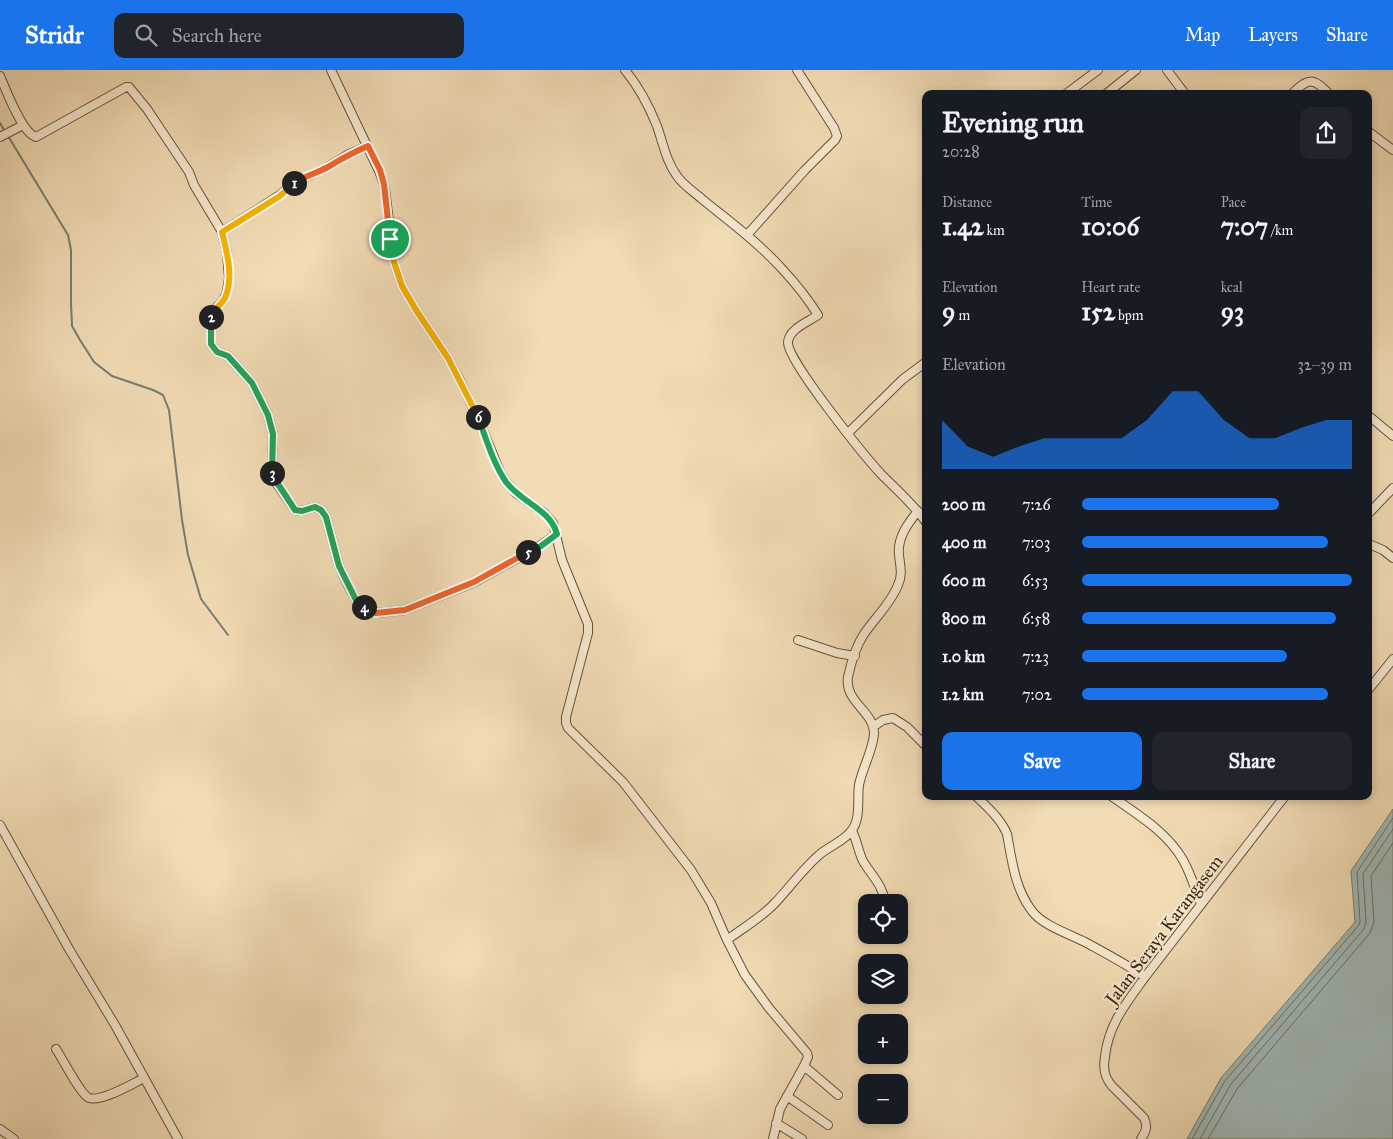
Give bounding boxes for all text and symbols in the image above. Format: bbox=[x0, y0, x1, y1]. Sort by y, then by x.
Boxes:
search box bbox=[114, 13, 464, 58]
text: Stridr bbox=[25, 20, 84, 50]
icon: search bbox=[132, 21, 160, 49]
text: Search here bbox=[172, 24, 262, 47]
text: Map bbox=[1185, 24, 1220, 46]
text: Layers bbox=[1248, 24, 1298, 46]
text: Share bbox=[1326, 24, 1368, 46]
text: Evening run bbox=[942, 105, 1084, 140]
button: share bbox=[1300, 107, 1352, 159]
text: 20:28 bbox=[942, 142, 980, 161]
pin: 1 bbox=[282, 170, 306, 196]
text: 1 bbox=[292, 175, 297, 192]
text: Distance bbox=[942, 194, 992, 211]
text: Time bbox=[1081, 194, 1112, 211]
text: Pace bbox=[1221, 194, 1246, 211]
text: 1.42 bbox=[942, 211, 984, 242]
text: 10:06 bbox=[1081, 211, 1139, 242]
text: 7:07 bbox=[1221, 211, 1268, 242]
pin bbox=[369, 218, 411, 260]
text: km bbox=[984, 222, 1005, 239]
text: /km bbox=[1268, 222, 1293, 239]
icon: arrive bbox=[376, 225, 404, 253]
text: Elevation bbox=[942, 279, 998, 296]
text: Heart rate bbox=[1081, 279, 1140, 296]
text: kcal bbox=[1221, 279, 1243, 296]
text: 9 bbox=[942, 296, 955, 327]
text: 152 bbox=[1081, 296, 1115, 327]
text: 93 bbox=[1221, 296, 1244, 327]
pin: 2 bbox=[198, 304, 224, 330]
text: m bbox=[955, 307, 970, 324]
text: bpm bbox=[1115, 307, 1144, 324]
text: 2 bbox=[208, 309, 215, 326]
text: Elevation bbox=[942, 355, 1006, 374]
text: 32–39 m bbox=[1297, 355, 1352, 374]
pin: 6 bbox=[466, 404, 490, 430]
text: 6 bbox=[475, 409, 482, 426]
pin: 3 bbox=[260, 460, 284, 486]
text: 3 bbox=[270, 465, 275, 482]
text: 200 m bbox=[942, 495, 985, 514]
text: 7:26 bbox=[1022, 495, 1051, 514]
text: 400 m bbox=[942, 533, 986, 552]
text: 7:03 bbox=[1022, 533, 1050, 552]
pin: 5 bbox=[516, 540, 540, 564]
text: 5 bbox=[525, 544, 532, 561]
text: 600 m bbox=[942, 571, 986, 590]
text: 6:53 bbox=[1022, 571, 1048, 590]
pin: 4 bbox=[352, 594, 376, 620]
text: 4 bbox=[361, 599, 368, 616]
text: 800 m bbox=[942, 609, 986, 628]
text: 6:58 bbox=[1022, 609, 1050, 628]
text: 1.0 km bbox=[942, 647, 985, 666]
text: 7:23 bbox=[1022, 647, 1049, 666]
text: 1.2 km bbox=[942, 685, 984, 704]
text: 7:02 bbox=[1022, 685, 1052, 704]
button: Save bbox=[942, 732, 1142, 790]
button: Share bbox=[1152, 732, 1352, 790]
street label: Jalan Seraya Karangasem bbox=[1099, 851, 1228, 1012]
map controls bbox=[858, 894, 908, 1124]
button: locate bbox=[858, 894, 908, 944]
button: layers bbox=[858, 954, 908, 1004]
button: + bbox=[858, 1014, 908, 1064]
button: − bbox=[858, 1074, 908, 1124]

